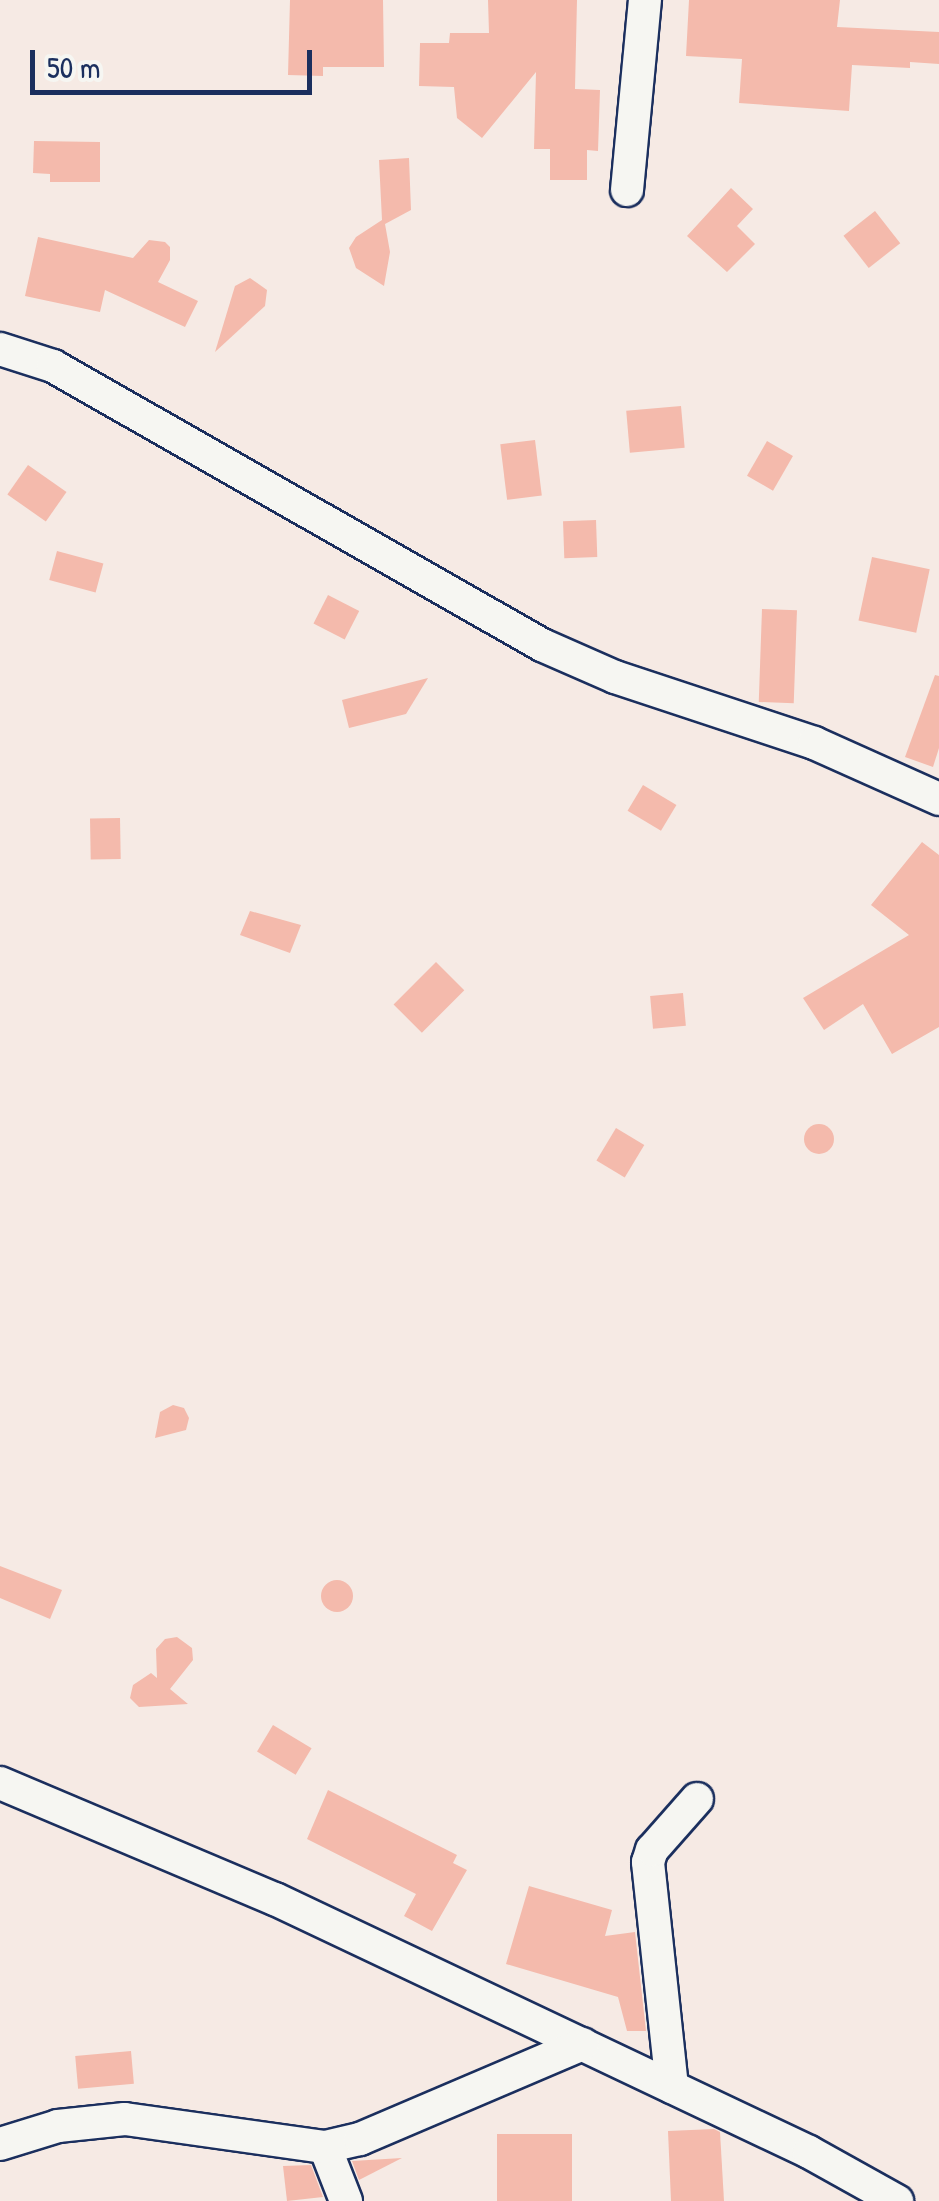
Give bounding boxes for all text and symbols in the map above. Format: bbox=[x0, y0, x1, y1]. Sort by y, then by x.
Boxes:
scale bar bbox=[35, 30, 318, 92]
text: 50 m bbox=[47, 47, 100, 87]

